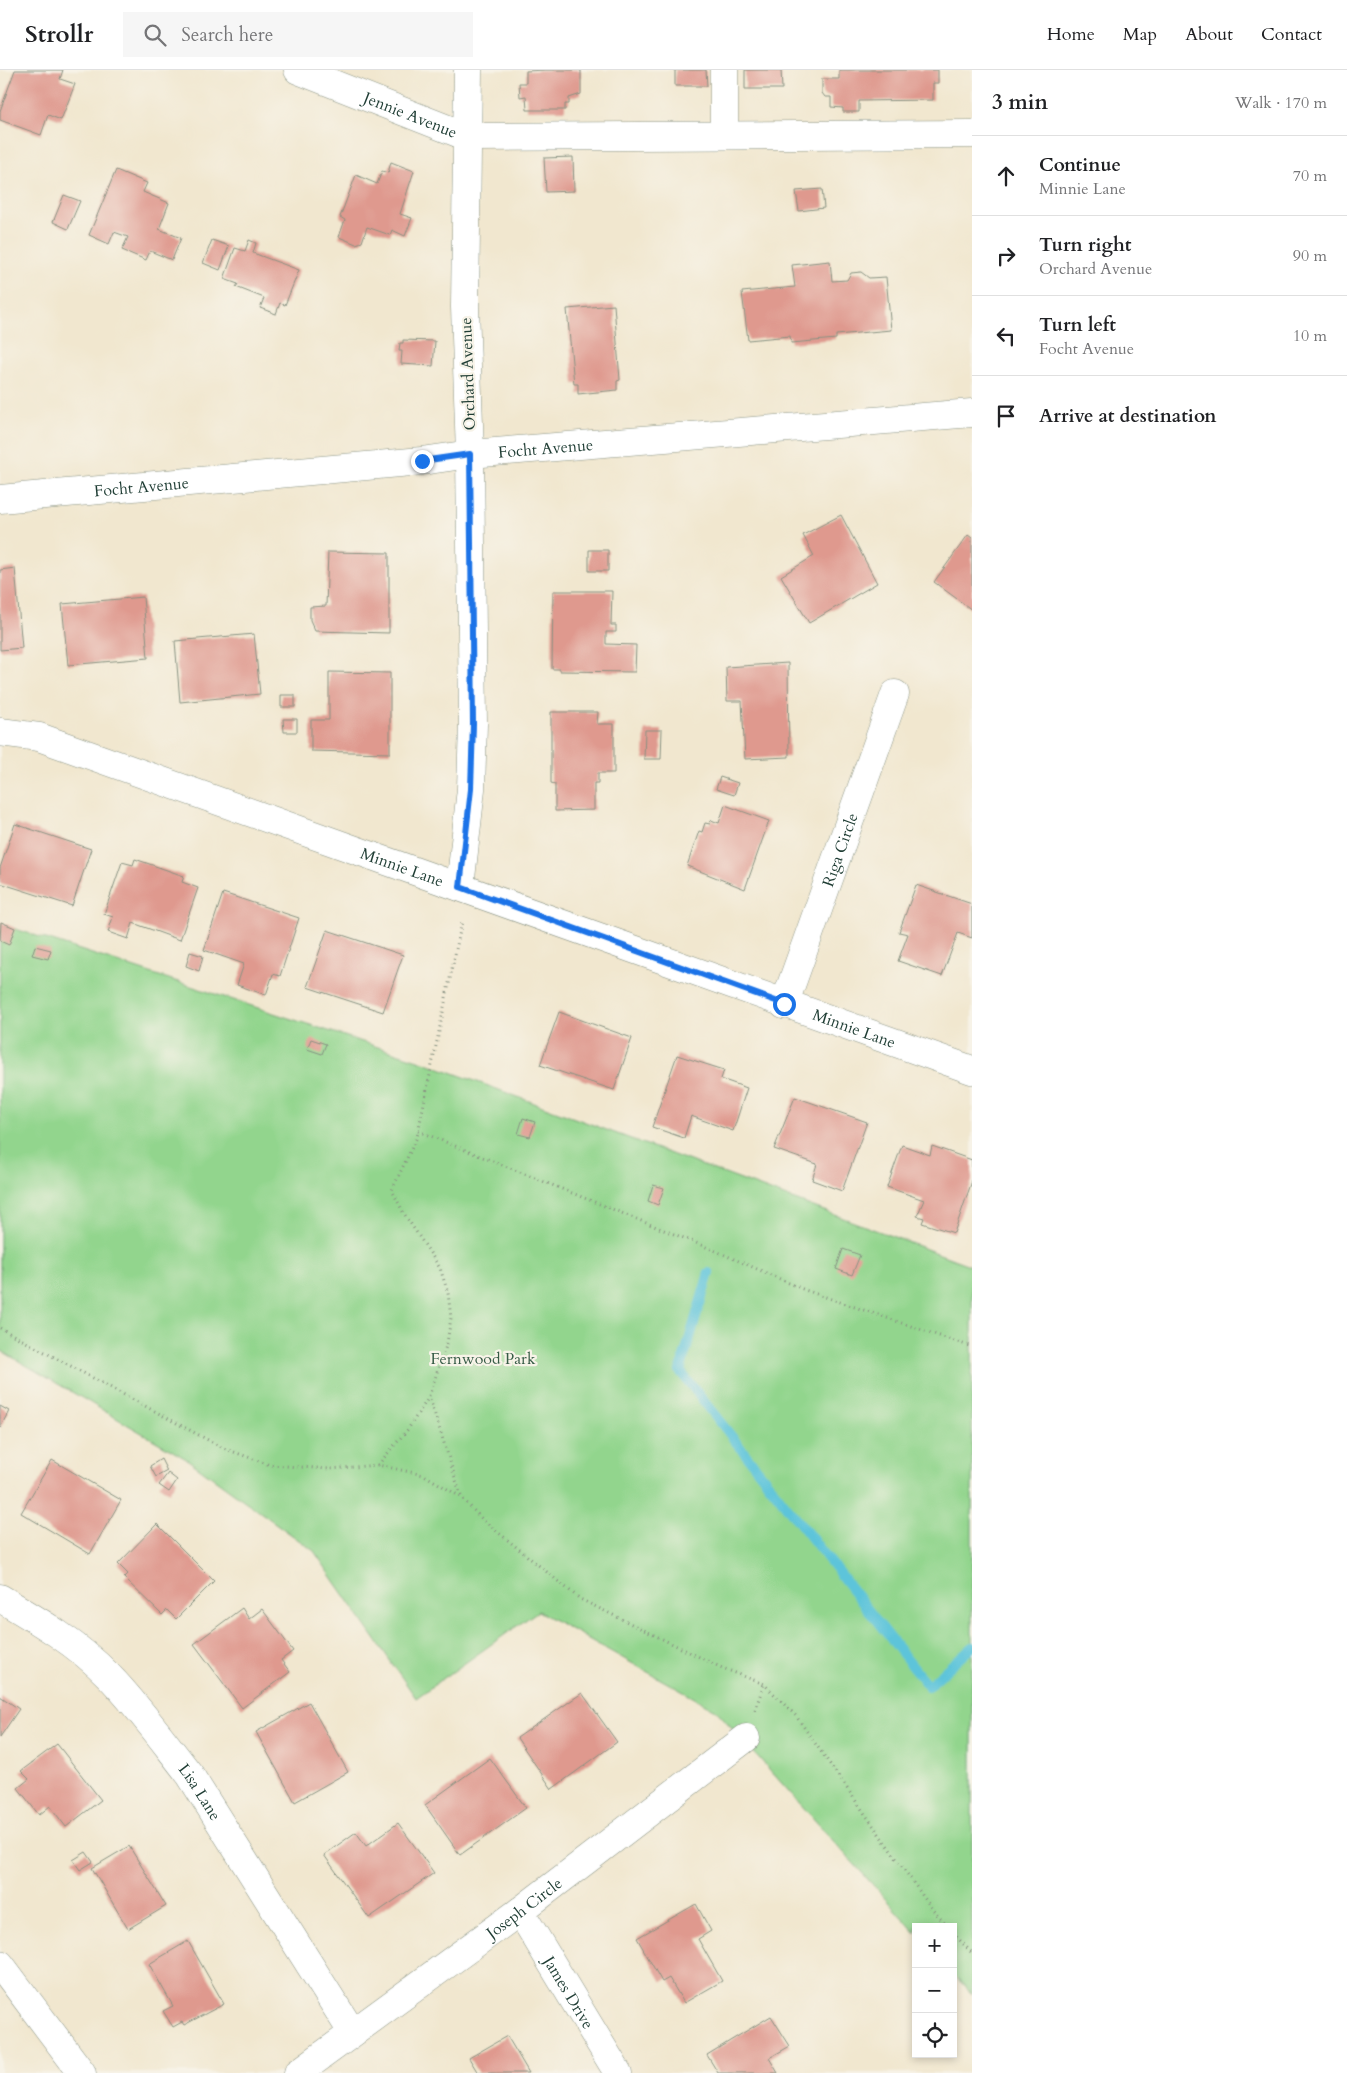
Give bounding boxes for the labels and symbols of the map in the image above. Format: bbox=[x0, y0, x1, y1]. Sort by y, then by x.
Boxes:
street label: Jennie Avenue bbox=[358, 86, 460, 144]
street label: Orchard Avenue bbox=[455, 317, 481, 431]
street label: Focht Avenue bbox=[497, 434, 594, 464]
route end bbox=[411, 450, 434, 473]
street label: Focht Avenue bbox=[93, 472, 190, 502]
street label: Riga Circle bbox=[817, 810, 864, 890]
street label: Minnie Lane bbox=[357, 843, 446, 893]
route start bbox=[773, 993, 796, 1016]
street label: Minnie Lane bbox=[809, 1004, 899, 1054]
park label: Fernwood Park bbox=[430, 1348, 536, 1370]
street label: Lisa Lane bbox=[173, 1759, 226, 1825]
street label: Joseph Circle bbox=[481, 1873, 567, 1945]
street label: James Drive bbox=[537, 1951, 599, 2033]

